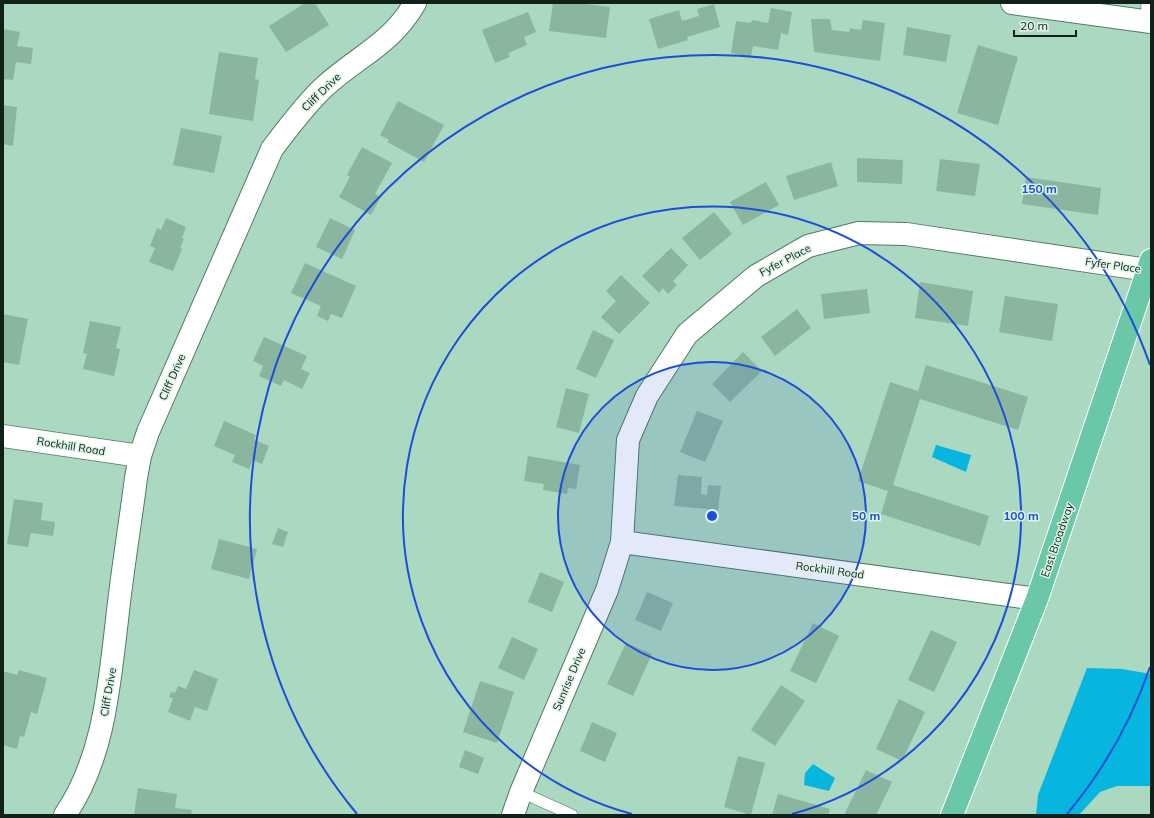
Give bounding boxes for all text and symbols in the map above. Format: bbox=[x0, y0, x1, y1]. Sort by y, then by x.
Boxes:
scale bar bbox=[1014, 12, 1076, 38]
text: 20 m bbox=[1020, 18, 1048, 33]
street label: Cliff Drive bbox=[298, 70, 344, 114]
text: 150 m bbox=[1021, 181, 1057, 196]
street label: Fyfer Place bbox=[757, 241, 813, 279]
street label: Fyfer Place bbox=[1084, 254, 1142, 276]
street label: Cliff Drive bbox=[156, 352, 188, 402]
street label: Rockhill Road bbox=[36, 434, 106, 458]
street label: East Broadway bbox=[1038, 501, 1076, 579]
text: 50 m bbox=[852, 508, 880, 523]
text: 100 m bbox=[1003, 508, 1039, 523]
centre of rings bbox=[705, 509, 719, 523]
street label: Rockhill Road bbox=[795, 558, 865, 582]
street label: Sunrise Drive bbox=[549, 645, 589, 713]
street label: Cliff Drive bbox=[97, 666, 119, 718]

